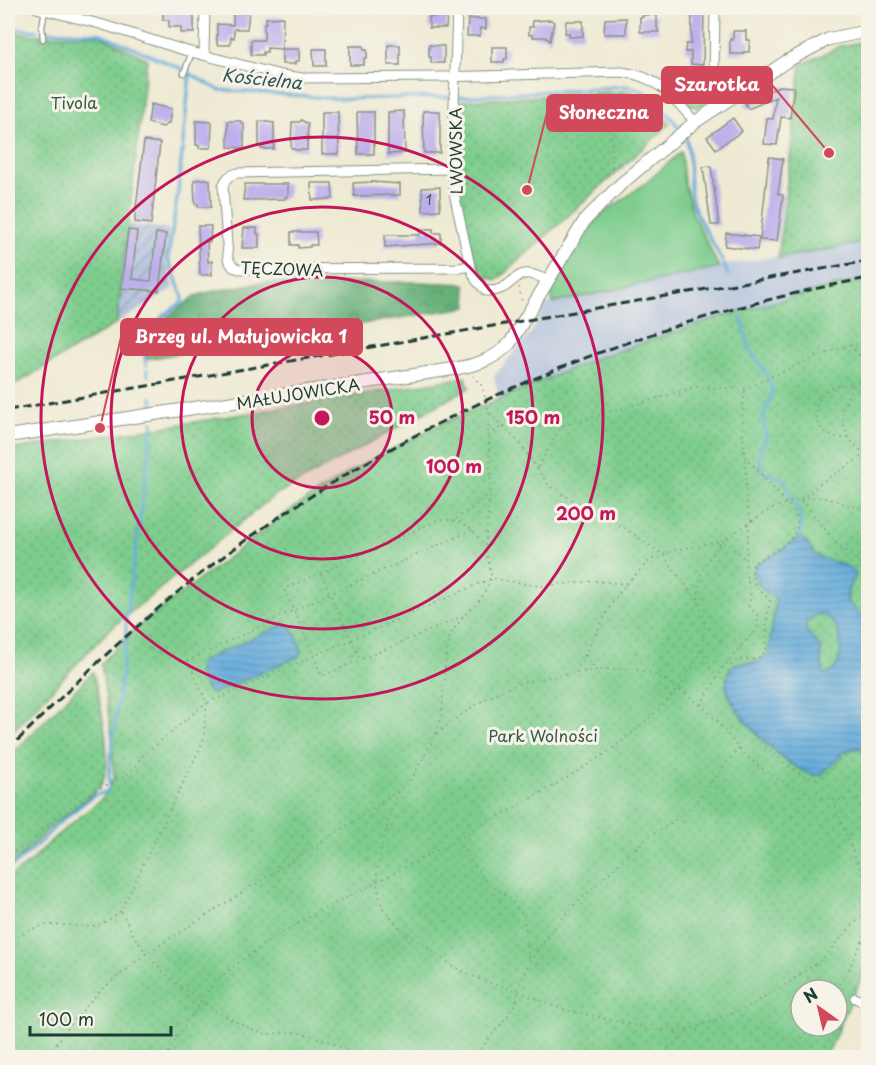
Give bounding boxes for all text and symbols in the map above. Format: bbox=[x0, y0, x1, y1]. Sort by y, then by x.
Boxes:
water label: Kościelna bbox=[221, 60, 304, 96]
callout: Szarotka bbox=[662, 67, 772, 103]
text: Szarotka bbox=[674, 70, 760, 97]
park label: Tivola bbox=[51, 90, 97, 114]
callout: Słoneczna bbox=[547, 95, 662, 131]
text: Słoneczna bbox=[559, 98, 649, 125]
street label: LWOWSKA bbox=[442, 107, 468, 195]
house number: 1 bbox=[426, 189, 432, 210]
street label: TĘCZOWA bbox=[240, 255, 324, 281]
callout: Brzeg ul. Małujowicka 1 bbox=[121, 319, 362, 355]
text: Brzeg ul. Małujowicka 1 bbox=[135, 322, 348, 349]
street label: MAŁUJOWICKA bbox=[235, 371, 361, 415]
text: 50 m bbox=[369, 403, 415, 430]
text: 150 m bbox=[506, 403, 560, 430]
centre of rings bbox=[312, 408, 332, 428]
text: 100 m bbox=[426, 452, 482, 479]
text: 200 m bbox=[556, 499, 616, 526]
park label: Park Wolności bbox=[488, 723, 598, 747]
north arrow bbox=[789, 978, 849, 1038]
text: N bbox=[798, 981, 822, 1008]
scale bar bbox=[30, 999, 171, 1037]
text: 100 m bbox=[39, 1005, 94, 1032]

